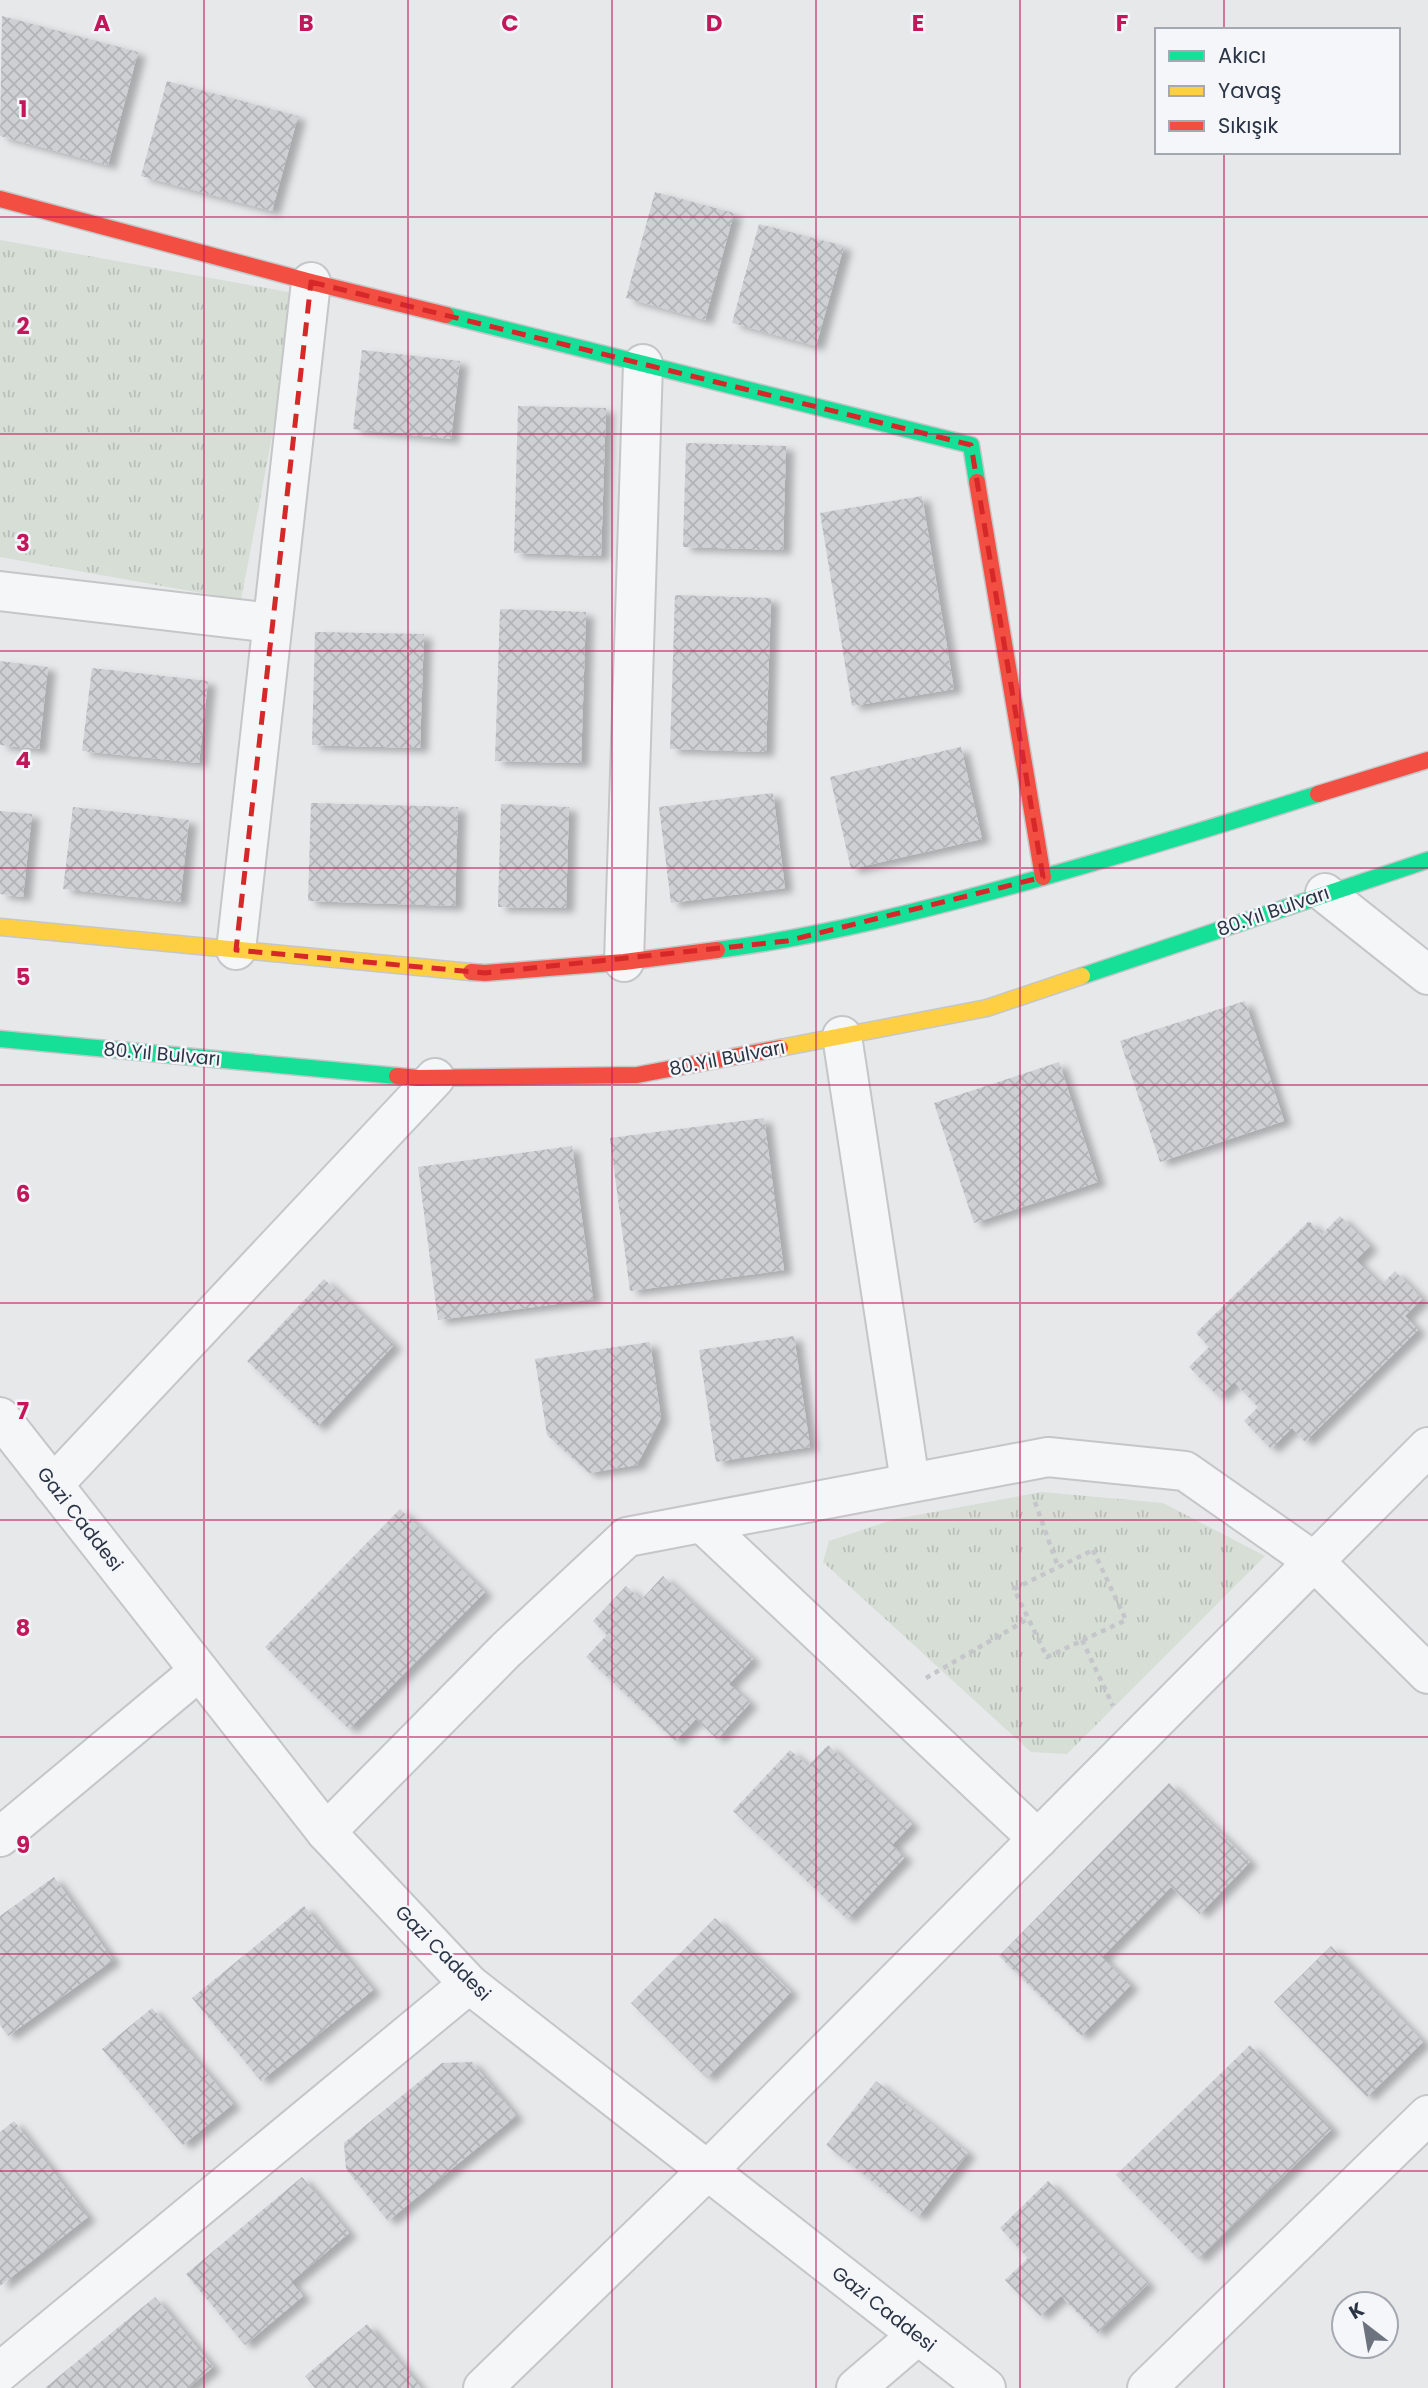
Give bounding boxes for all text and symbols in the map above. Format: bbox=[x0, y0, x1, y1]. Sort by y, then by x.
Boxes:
text: A bbox=[94, 7, 111, 39]
text: B bbox=[298, 7, 314, 39]
text: C bbox=[501, 7, 519, 39]
text: D bbox=[706, 7, 722, 39]
text: E bbox=[912, 7, 924, 39]
text: F bbox=[1116, 7, 1128, 39]
legend bbox=[1155, 28, 1400, 154]
text: Akıcı bbox=[1218, 41, 1266, 70]
text: Yavaş bbox=[1218, 76, 1281, 105]
text: 1 bbox=[19, 93, 27, 125]
text: Sıkışık bbox=[1218, 111, 1279, 140]
text: 2 bbox=[16, 310, 30, 342]
text: 3 bbox=[16, 527, 30, 559]
text: 4 bbox=[15, 744, 31, 776]
street label: 80.Yıl Bulvarı bbox=[1213, 879, 1333, 943]
text: 5 bbox=[16, 961, 30, 993]
street label: 80.Yıl Bulvarı bbox=[667, 1034, 787, 1082]
street label: 80.Yıl Bulvarı bbox=[102, 1035, 222, 1073]
text: 6 bbox=[16, 1178, 30, 1210]
text: 7 bbox=[17, 1395, 29, 1427]
street label: Gazi Caddesi bbox=[31, 1461, 129, 1577]
text: 8 bbox=[16, 1612, 30, 1644]
text: 9 bbox=[16, 1829, 30, 1861]
street label: Gazi Caddesi bbox=[389, 1899, 497, 2007]
street label: Gazi Caddesi bbox=[826, 2260, 942, 2358]
north arrow bbox=[1330, 2290, 1400, 2360]
text: K bbox=[1344, 2296, 1369, 2326]

